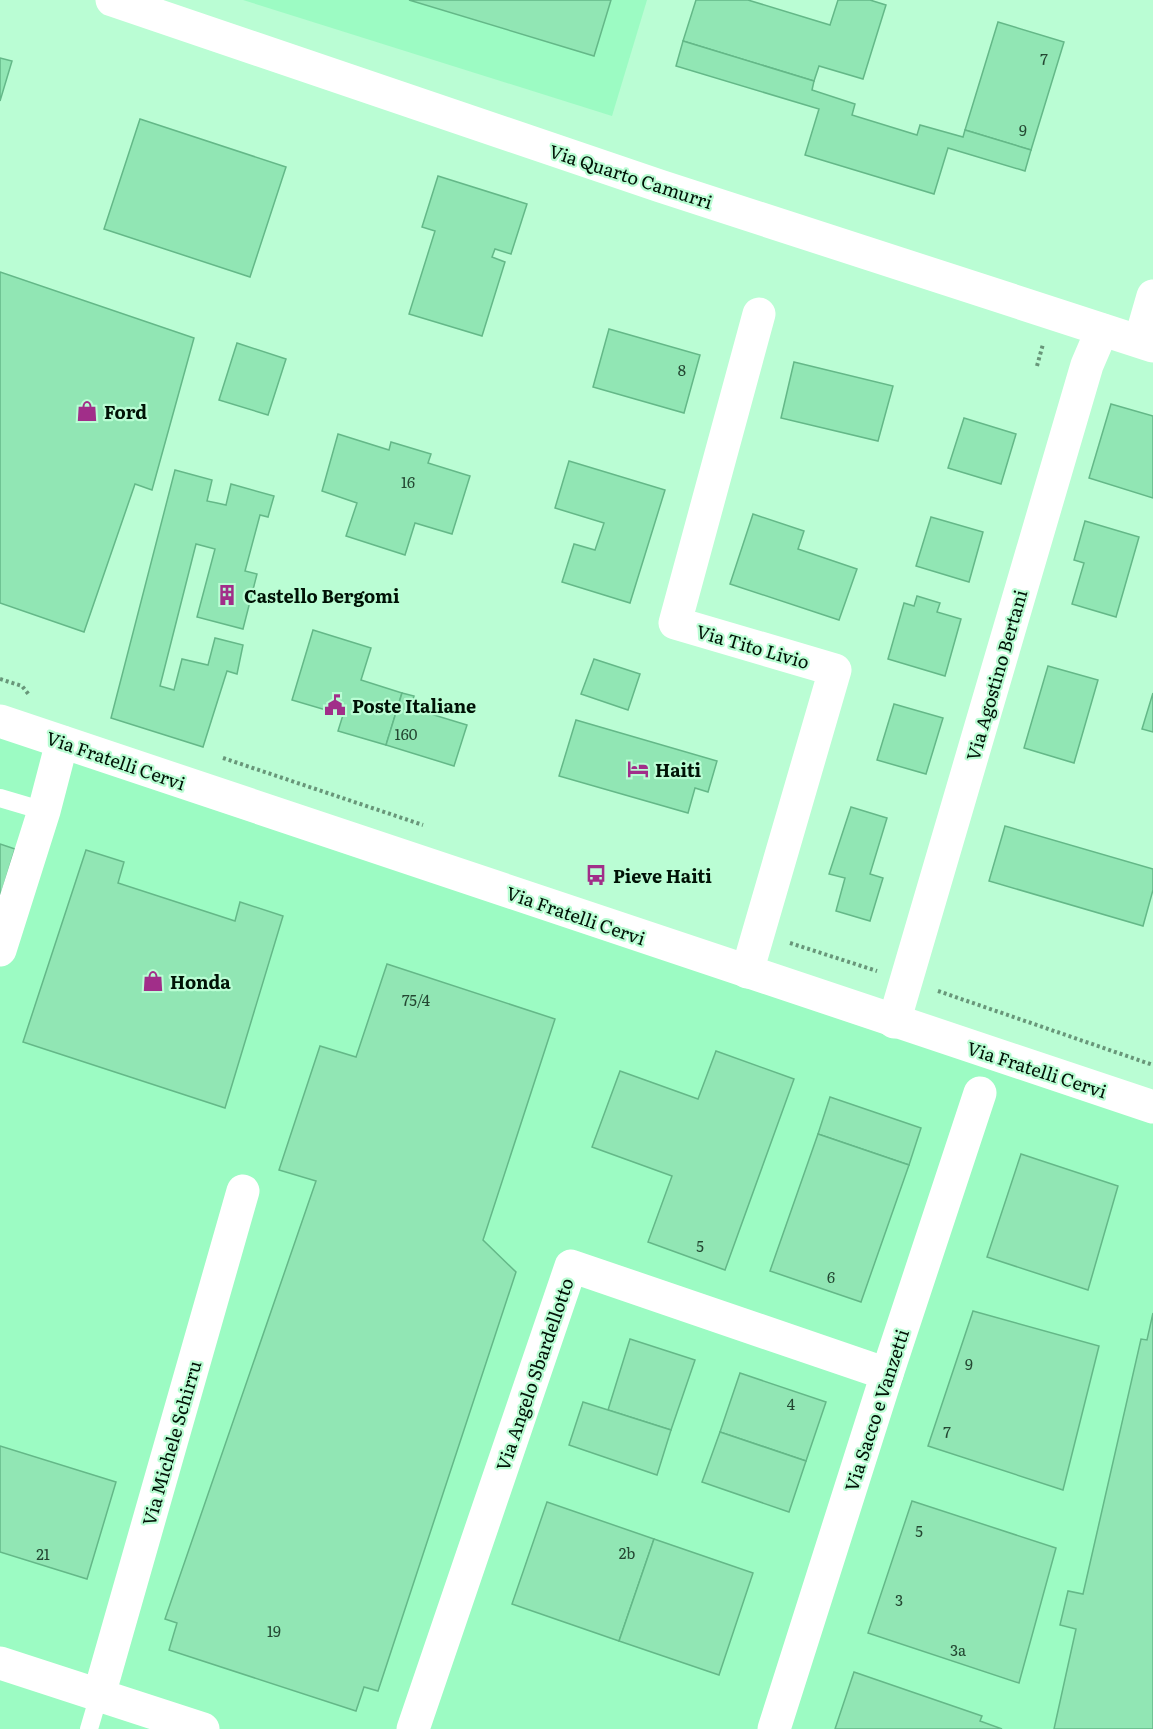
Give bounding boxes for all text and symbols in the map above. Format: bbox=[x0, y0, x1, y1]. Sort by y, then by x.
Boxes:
house number: 7 bbox=[1040, 47, 1048, 70]
house number: 9 bbox=[1019, 118, 1027, 141]
street label: Via Quarto Camurri bbox=[546, 137, 716, 215]
house number: 8 bbox=[678, 358, 686, 381]
place label: Ford bbox=[104, 398, 147, 425]
shop icon: Ford bbox=[75, 399, 99, 423]
house number: 16 bbox=[401, 470, 415, 493]
place label: Castello Bergomi bbox=[244, 582, 400, 609]
building icon: Castello Bergomi bbox=[215, 583, 239, 607]
street label: Via Agostino Bertani bbox=[959, 586, 1033, 764]
street label: Via Tito Livio bbox=[693, 617, 813, 675]
place label: Poste Italiane bbox=[352, 692, 476, 719]
public building icon: Poste Italiane bbox=[323, 693, 347, 717]
house number: 160 bbox=[395, 722, 418, 745]
street label: Via Fratelli Cervi bbox=[43, 724, 189, 796]
place label: Haiti bbox=[655, 756, 702, 783]
hotel icon: Haiti bbox=[626, 757, 650, 781]
place label: Pieve Haiti bbox=[613, 862, 712, 889]
bus stop icon: Pieve Haiti bbox=[584, 863, 608, 887]
street label: Via Fratelli Cervi bbox=[503, 879, 649, 951]
place label: Honda bbox=[170, 968, 231, 995]
shop icon: Honda bbox=[141, 969, 165, 993]
house number: 75/4 bbox=[402, 988, 430, 1011]
street label: Via Fratelli Cervi bbox=[964, 1034, 1110, 1104]
house number: 5 bbox=[696, 1234, 704, 1257]
house number: 6 bbox=[827, 1265, 835, 1288]
street label: Via Angelo Sbardellotto bbox=[488, 1274, 580, 1474]
street label: Via Sacco e Vanzetti bbox=[837, 1325, 915, 1495]
house number: 9 bbox=[965, 1352, 973, 1375]
street label: Via Michele Schirru bbox=[134, 1357, 208, 1529]
house number: 4 bbox=[787, 1392, 795, 1415]
house number: 7 bbox=[943, 1420, 951, 1443]
house number: 5 bbox=[915, 1519, 923, 1542]
house number: 2b bbox=[619, 1541, 635, 1564]
house number: 21 bbox=[36, 1542, 50, 1565]
house number: 3 bbox=[895, 1588, 903, 1611]
house number: 19 bbox=[267, 1619, 281, 1642]
house number: 3a bbox=[950, 1638, 967, 1661]

